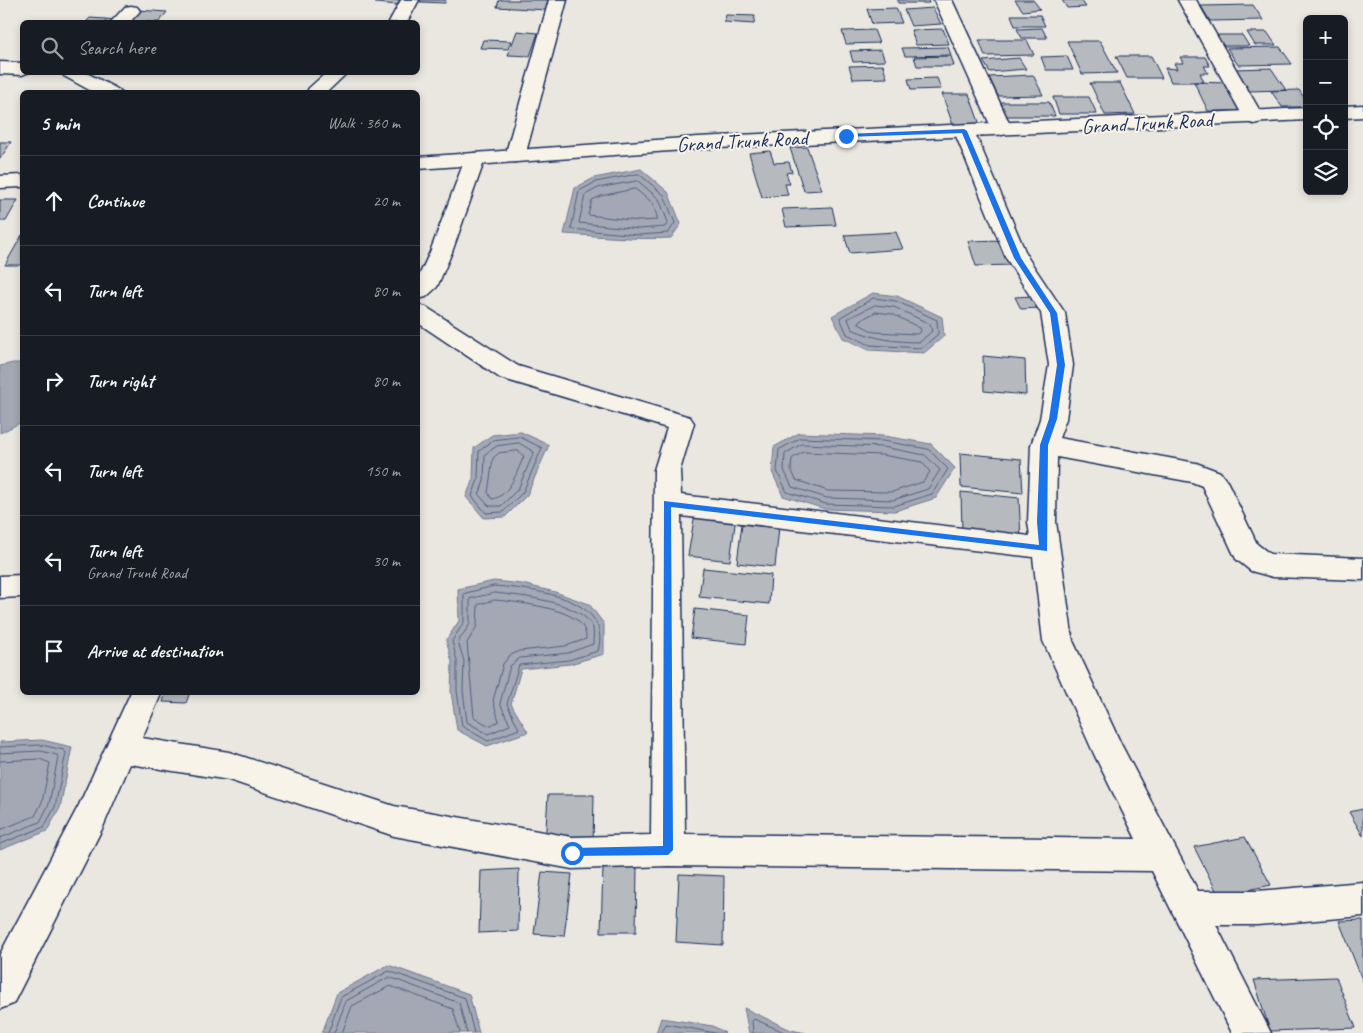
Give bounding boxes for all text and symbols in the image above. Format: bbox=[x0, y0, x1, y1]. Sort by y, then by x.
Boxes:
map controls bbox=[1303, 15, 1348, 195]
button: + bbox=[1303, 15, 1348, 60]
search box bbox=[20, 20, 420, 75]
icon: search bbox=[38, 34, 66, 62]
text: Search here bbox=[78, 36, 155, 60]
button: − bbox=[1303, 60, 1348, 105]
button: locate bbox=[1303, 105, 1348, 150]
street label: Grand Trunk Road bbox=[1081, 106, 1217, 139]
text: 5 min bbox=[40, 110, 80, 136]
text: Walk · 360 m bbox=[328, 113, 400, 133]
street label: Grand Trunk Road bbox=[676, 124, 812, 157]
route end bbox=[835, 125, 858, 148]
button: layers bbox=[1303, 150, 1348, 195]
icon: ahead bbox=[40, 187, 68, 215]
text: Continue bbox=[87, 189, 144, 213]
text: 20 m bbox=[373, 191, 400, 211]
icon: left bbox=[40, 277, 68, 305]
text: Turn left bbox=[87, 279, 142, 303]
text: 80 m bbox=[373, 281, 400, 301]
icon: right bbox=[40, 367, 68, 395]
text: Turn right bbox=[87, 369, 154, 393]
text: 80 m bbox=[373, 371, 400, 391]
icon: left bbox=[40, 457, 68, 485]
text: Turn left bbox=[87, 459, 142, 483]
text: 150 m bbox=[366, 461, 400, 481]
text: Turn left bbox=[87, 539, 142, 563]
icon: left bbox=[40, 547, 68, 575]
text: 30 m bbox=[373, 551, 400, 571]
text: Grand Trunk Road bbox=[87, 563, 187, 583]
icon: arrive bbox=[40, 637, 68, 665]
text: Arrive at destination bbox=[87, 639, 223, 663]
route start bbox=[561, 842, 584, 865]

